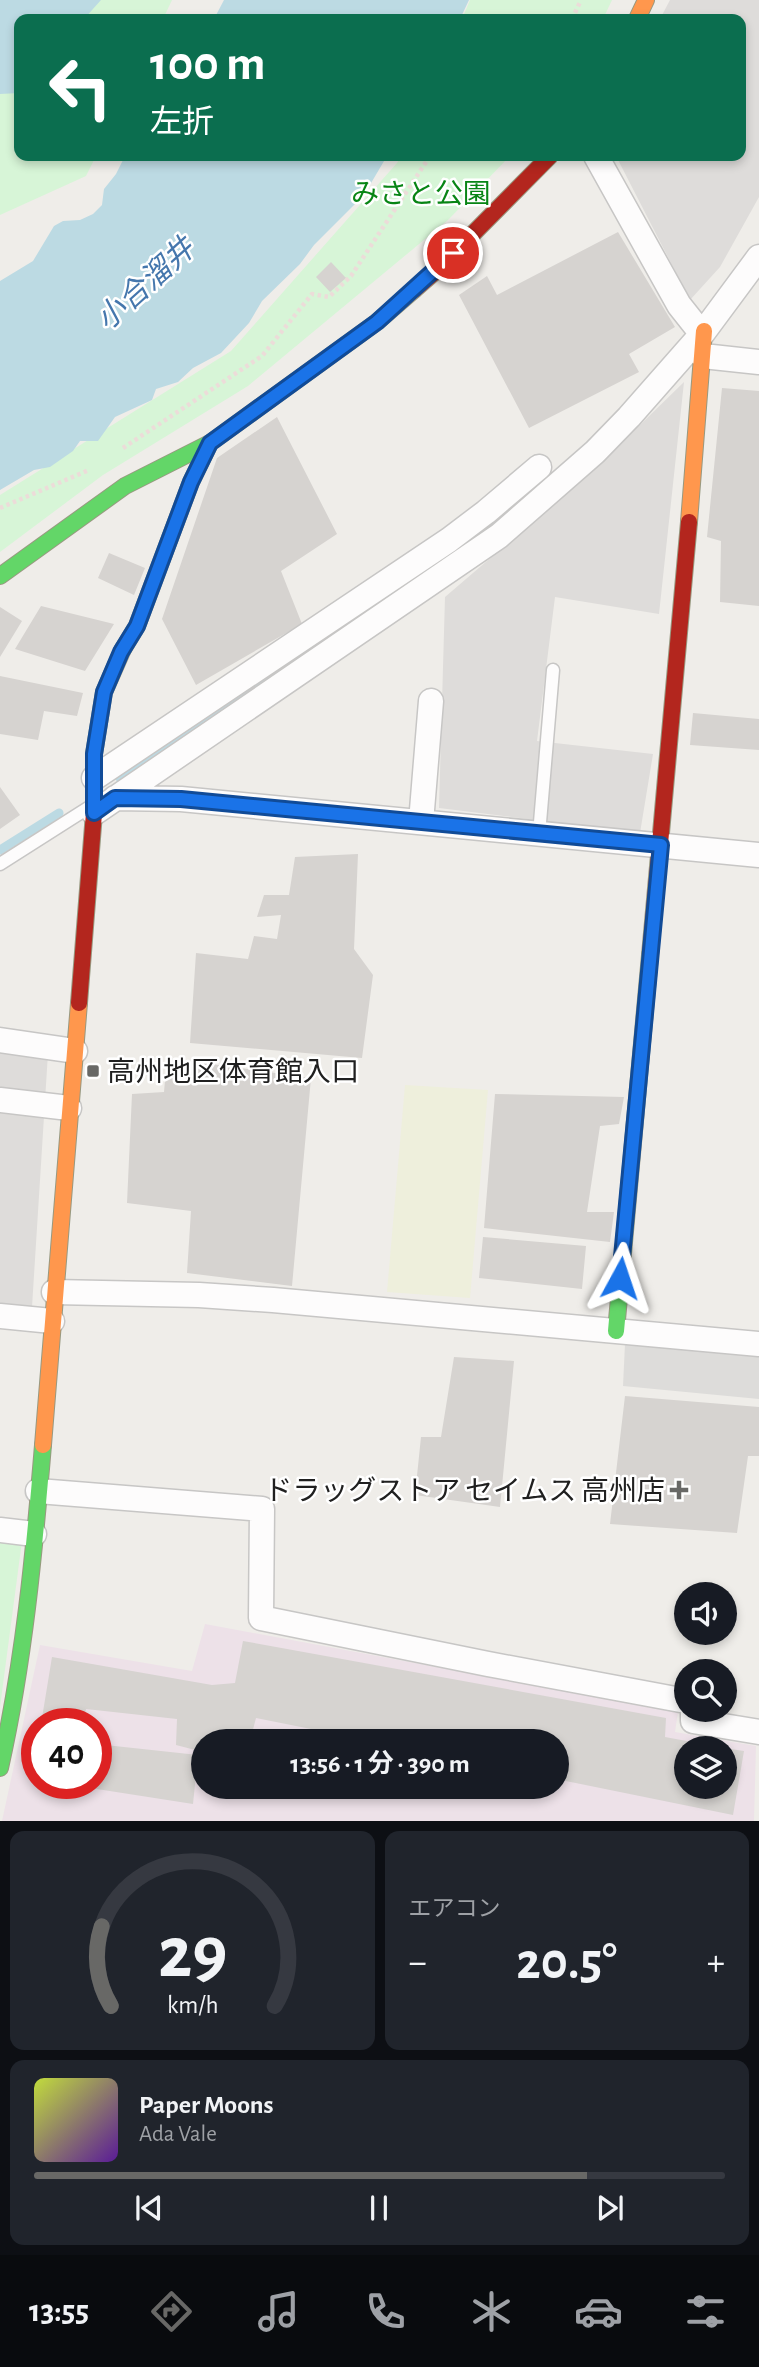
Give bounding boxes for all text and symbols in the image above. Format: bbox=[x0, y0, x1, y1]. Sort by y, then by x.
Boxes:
text: 100 m bbox=[150, 40, 266, 89]
icon: left bbox=[35, 42, 126, 133]
text: 左折 bbox=[150, 106, 214, 138]
park label: みさと公園 bbox=[351, 180, 491, 209]
pin bbox=[423, 223, 483, 283]
water label: 小合溜井 bbox=[90, 230, 203, 336]
icon: arrive bbox=[434, 234, 472, 272]
place label: 高州地区体育館入口 bbox=[107, 1057, 359, 1087]
marker: 高州地区体育館入口 bbox=[85, 1063, 101, 1079]
position arrow bbox=[583, 1241, 657, 1315]
place label: ドラッグストア セイムス 高州店 bbox=[264, 1476, 665, 1506]
marker: ドラッグストア セイムス 高州店 bbox=[671, 1482, 687, 1498]
map controls bbox=[674, 1582, 737, 1799]
button: sound bbox=[674, 1582, 737, 1645]
button: search bbox=[674, 1659, 737, 1722]
speed limit sign: 40 bbox=[21, 1708, 112, 1799]
button: layers bbox=[674, 1736, 737, 1799]
text: 13:56 · 1 分 · 390 m bbox=[290, 1751, 470, 1777]
text: エアコン bbox=[409, 1898, 501, 1921]
text: 29 bbox=[158, 1919, 227, 1992]
text: 20.5° bbox=[516, 1936, 617, 1988]
text: − bbox=[409, 1944, 427, 1982]
text: + bbox=[707, 1944, 725, 1982]
text: km/h bbox=[166, 1993, 218, 2018]
text: Paper Moons bbox=[139, 2092, 274, 2118]
text: Ada Vale bbox=[139, 2123, 217, 2146]
icon: previous bbox=[130, 2189, 168, 2227]
icon: pause bbox=[360, 2189, 398, 2227]
icon: next bbox=[591, 2189, 629, 2227]
icon: directions bbox=[147, 2287, 196, 2336]
icon: music bbox=[254, 2287, 303, 2336]
icon: phone bbox=[361, 2287, 410, 2336]
icon: climate bbox=[467, 2287, 516, 2336]
icon: car bbox=[574, 2287, 623, 2336]
icon: filters bbox=[681, 2287, 730, 2336]
text: 13:55 bbox=[29, 2295, 89, 2327]

